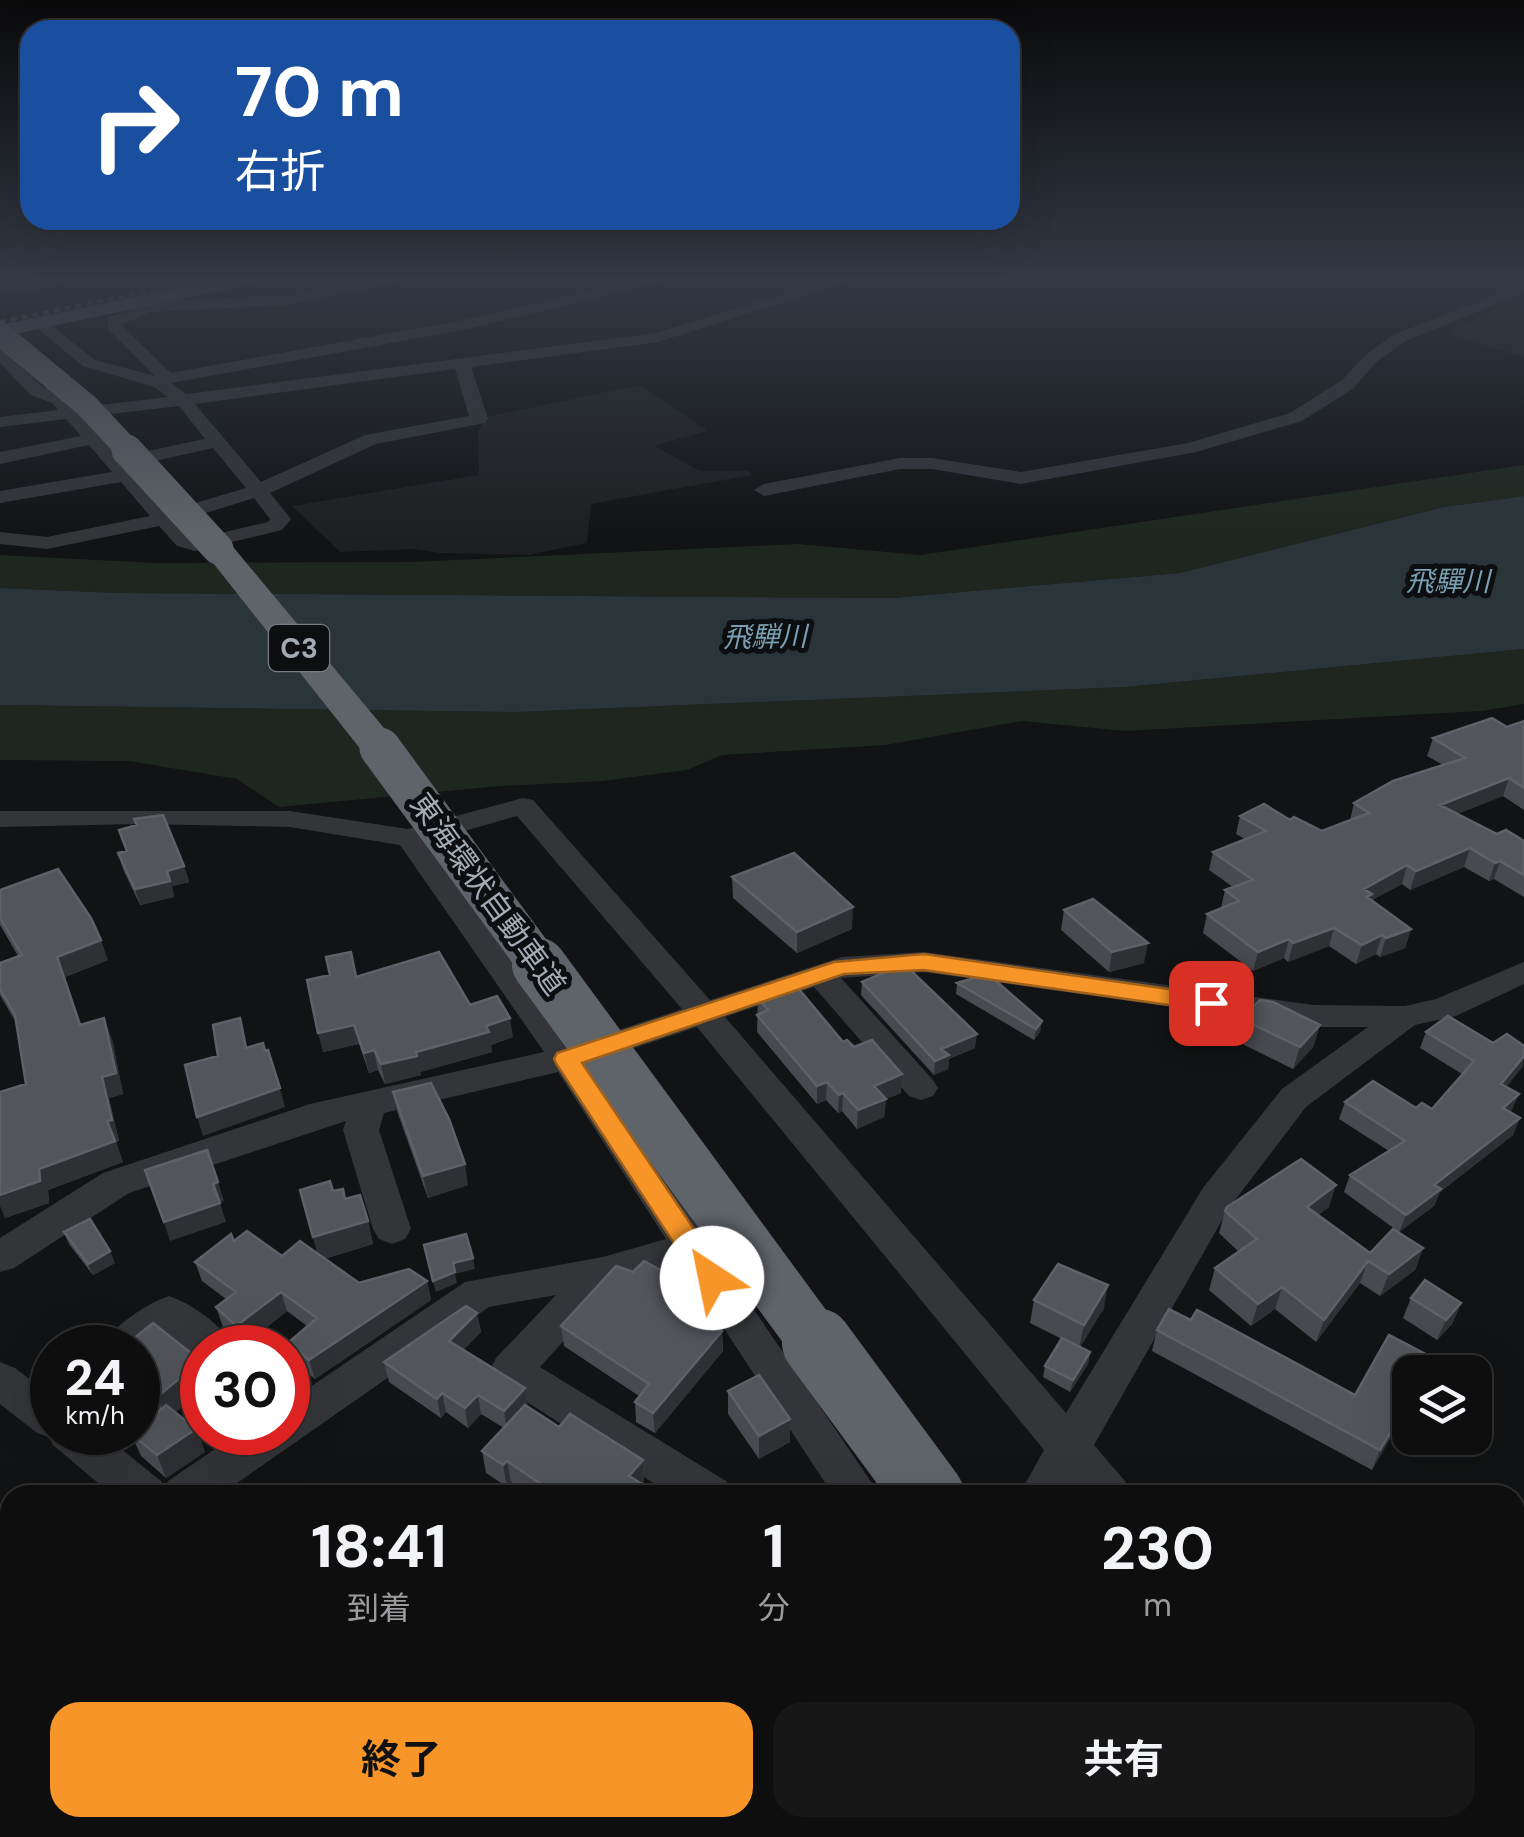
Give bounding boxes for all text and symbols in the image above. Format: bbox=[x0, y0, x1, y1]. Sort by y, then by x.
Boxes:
text: 70 m bbox=[235, 47, 404, 138]
icon: right bbox=[70, 60, 200, 190]
text: 右折 bbox=[235, 142, 325, 201]
water label: 飛驒川 bbox=[1406, 563, 1493, 600]
water label: 飛騨川 bbox=[723, 618, 810, 656]
road number: C3 bbox=[269, 625, 329, 671]
street label: 東海環状自動車道 bbox=[402, 785, 574, 1003]
pin bbox=[1169, 961, 1254, 1046]
icon: arrive bbox=[1184, 976, 1239, 1031]
position arrow bbox=[660, 1226, 764, 1330]
speed limit sign: 30 bbox=[180, 1325, 310, 1455]
text: 24 bbox=[65, 1345, 126, 1411]
map controls bbox=[1392, 1355, 1492, 1455]
button: layers bbox=[1392, 1355, 1492, 1455]
text: km/h bbox=[65, 1399, 125, 1432]
text: 18:41 bbox=[311, 1507, 447, 1586]
text: 1 bbox=[763, 1507, 785, 1586]
text: 230 bbox=[1101, 1509, 1214, 1588]
text: m bbox=[1143, 1584, 1172, 1626]
text: 到着 bbox=[347, 1587, 411, 1629]
text: 分 bbox=[758, 1587, 790, 1629]
button: 終了 bbox=[50, 1702, 753, 1817]
button: 共有 bbox=[773, 1702, 1475, 1817]

